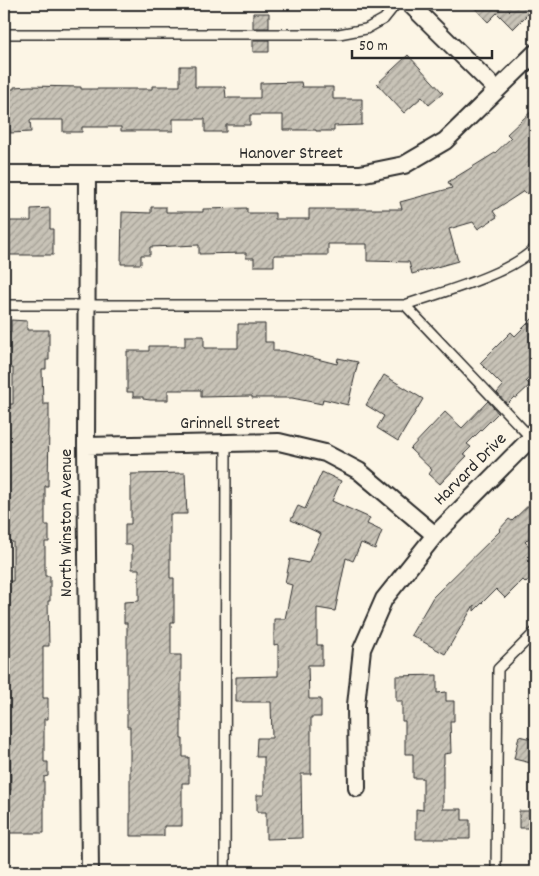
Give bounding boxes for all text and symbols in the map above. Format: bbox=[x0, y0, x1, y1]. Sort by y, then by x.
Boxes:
scale bar bbox=[352, 28, 492, 60]
text: 50 m bbox=[359, 36, 388, 58]
street label: Hanover Street bbox=[239, 142, 343, 167]
street label: Grinnell Street bbox=[180, 412, 280, 437]
street label: Harvard Drive bbox=[429, 428, 513, 512]
street label: North Winston Avenue bbox=[55, 449, 80, 597]

